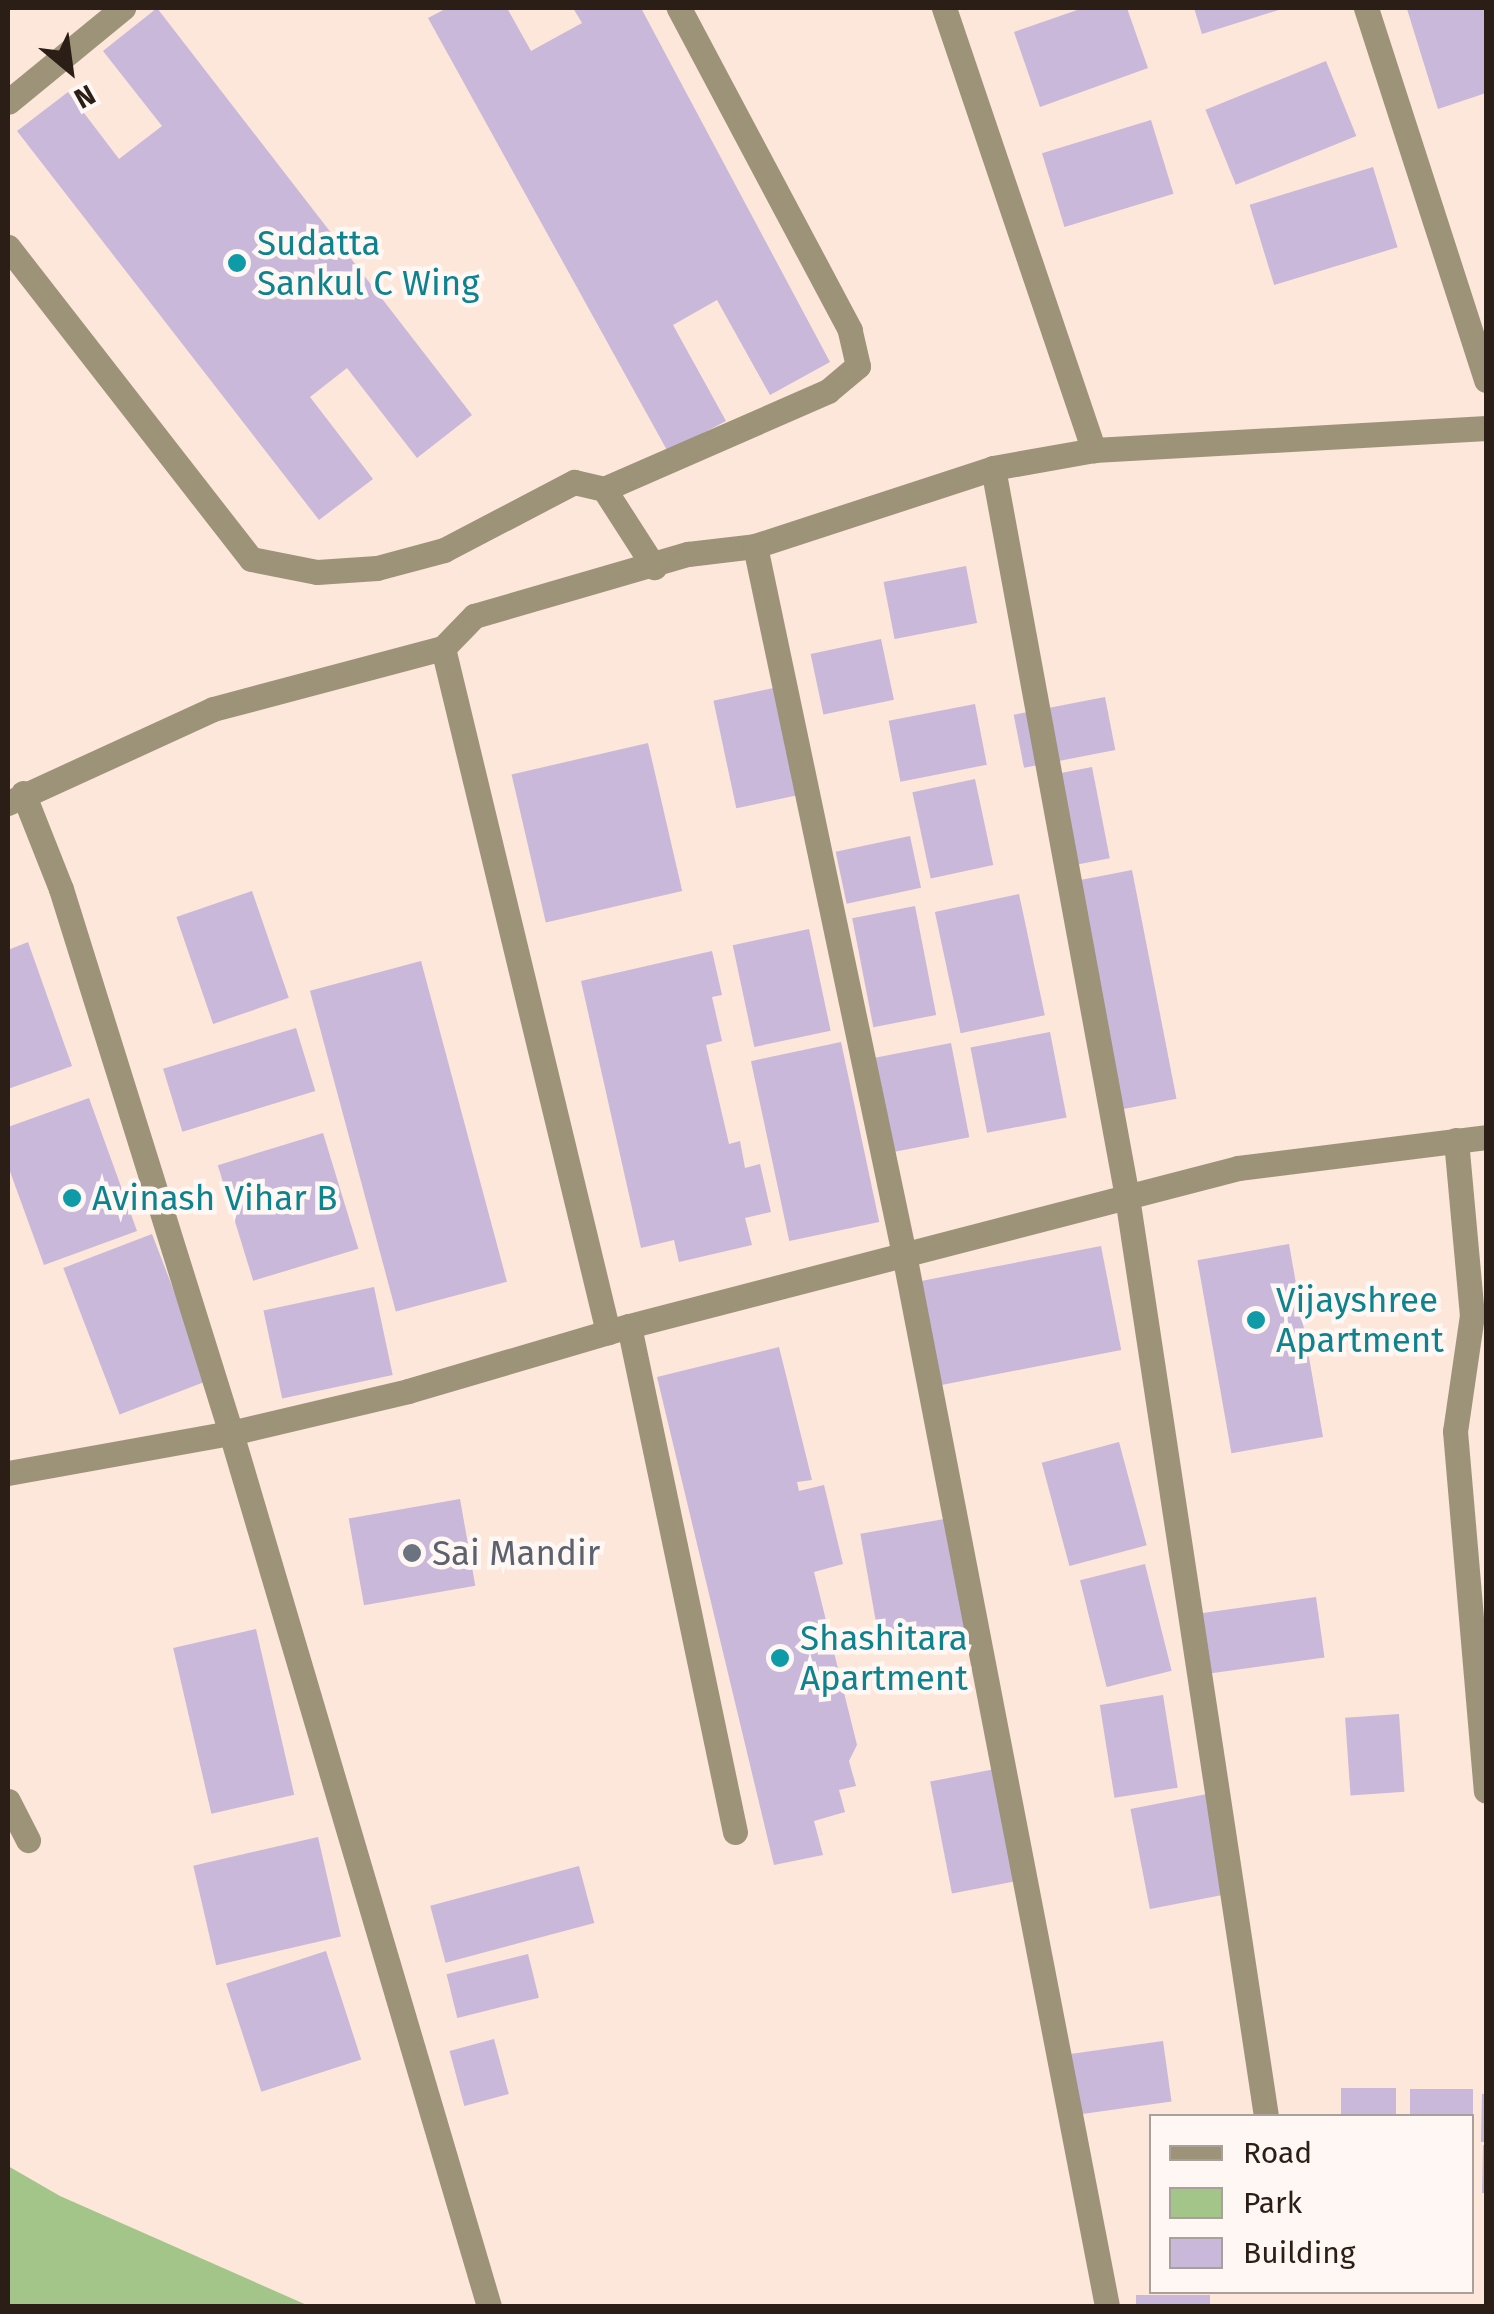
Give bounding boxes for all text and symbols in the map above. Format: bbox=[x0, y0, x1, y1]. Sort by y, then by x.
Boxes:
north arrow bbox=[20, 20, 120, 120]
text: N bbox=[69, 78, 101, 116]
place label: Sudatta Sankul C Wing bbox=[257, 222, 480, 304]
marker: Sudatta Sankul C Wing bbox=[226, 252, 248, 274]
place label: Avinash Vihar B bbox=[92, 1177, 337, 1219]
marker: Avinash Vihar B bbox=[61, 1187, 83, 1209]
place label: Vijayshree Apartment bbox=[1276, 1279, 1444, 1361]
marker: Vijayshree Apartment bbox=[1245, 1309, 1267, 1331]
place label: Sai Mandir bbox=[432, 1532, 600, 1574]
marker: Sai Mandir bbox=[401, 1542, 423, 1564]
place label: Shashitara Apartment bbox=[800, 1617, 968, 1699]
marker: Shashitara Apartment bbox=[769, 1647, 791, 1669]
legend bbox=[1149, 2114, 1474, 2294]
text: Road bbox=[1243, 2135, 1312, 2171]
text: Park bbox=[1243, 2185, 1302, 2221]
text: Building bbox=[1243, 2235, 1355, 2271]

